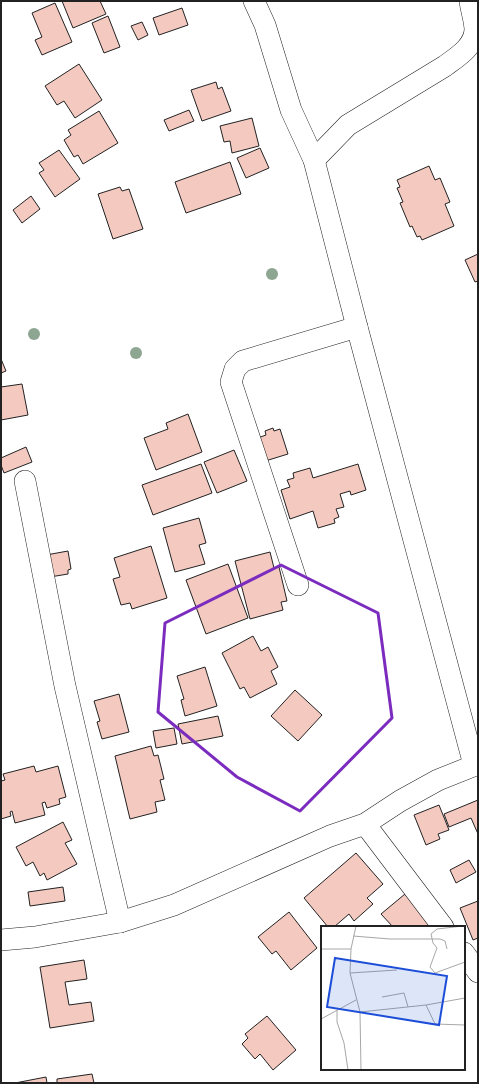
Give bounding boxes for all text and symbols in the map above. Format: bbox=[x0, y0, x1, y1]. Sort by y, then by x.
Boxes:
inset map bbox=[321, 926, 465, 1070]

